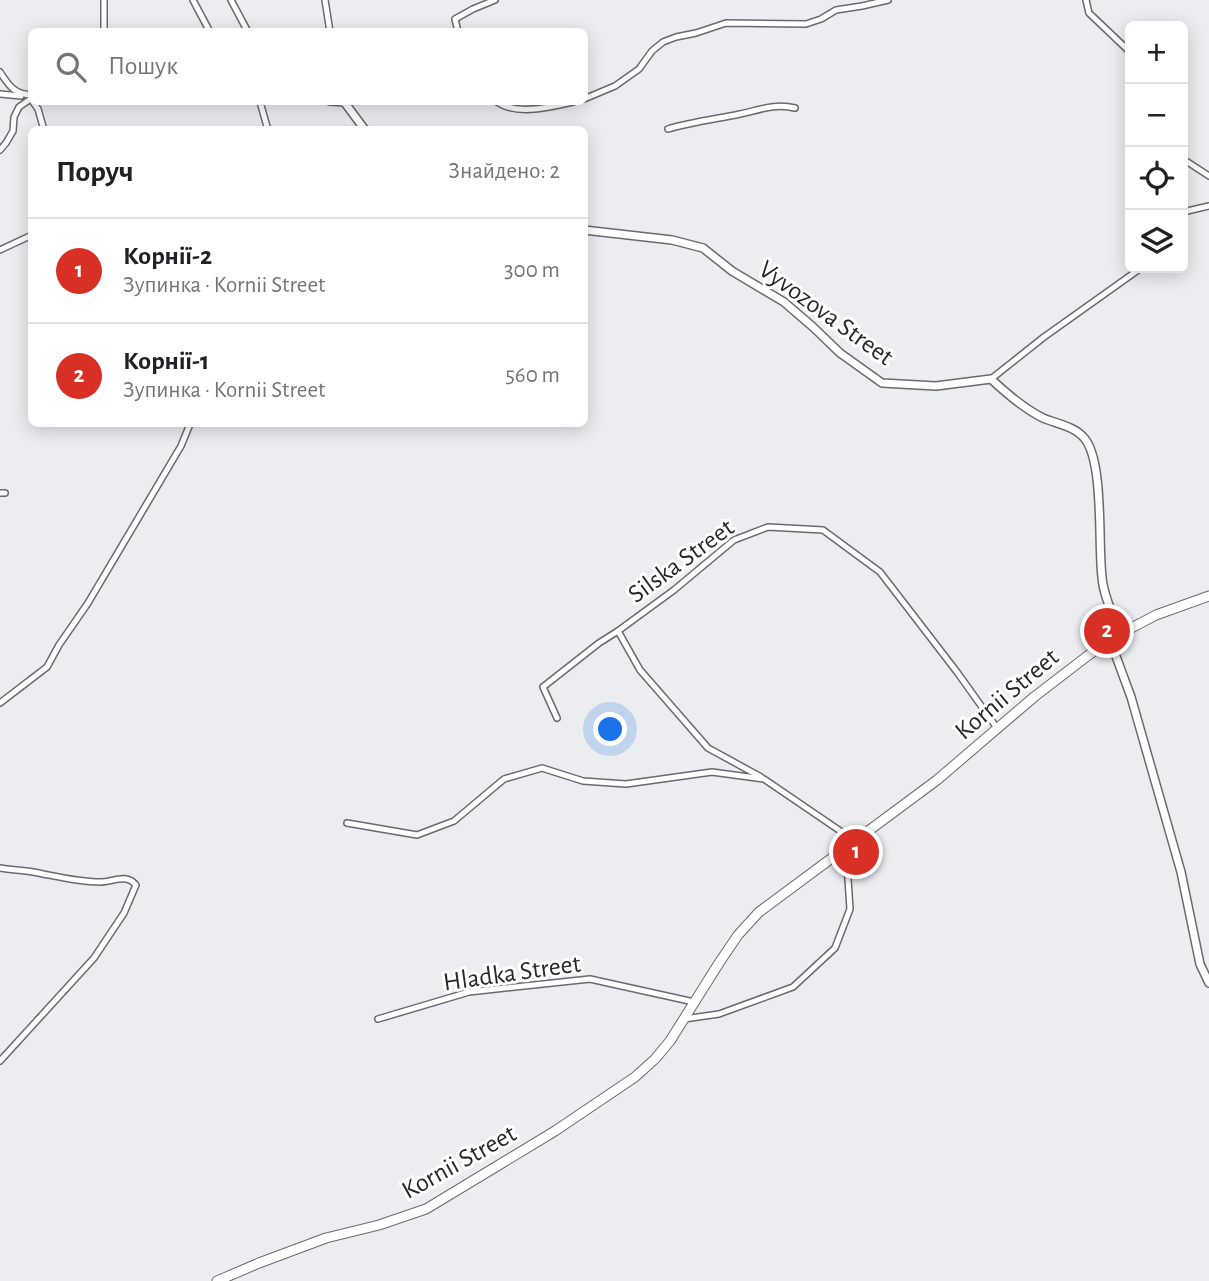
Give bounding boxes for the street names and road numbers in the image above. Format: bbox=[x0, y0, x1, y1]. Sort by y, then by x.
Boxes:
street label: Vyvozova Street bbox=[754, 256, 898, 370]
street label: Silska Street bbox=[623, 514, 739, 608]
street label: Kornii Street bbox=[950, 644, 1064, 744]
street label: Hladka Street bbox=[442, 950, 582, 996]
street label: Kornii Street bbox=[398, 1120, 520, 1204]

